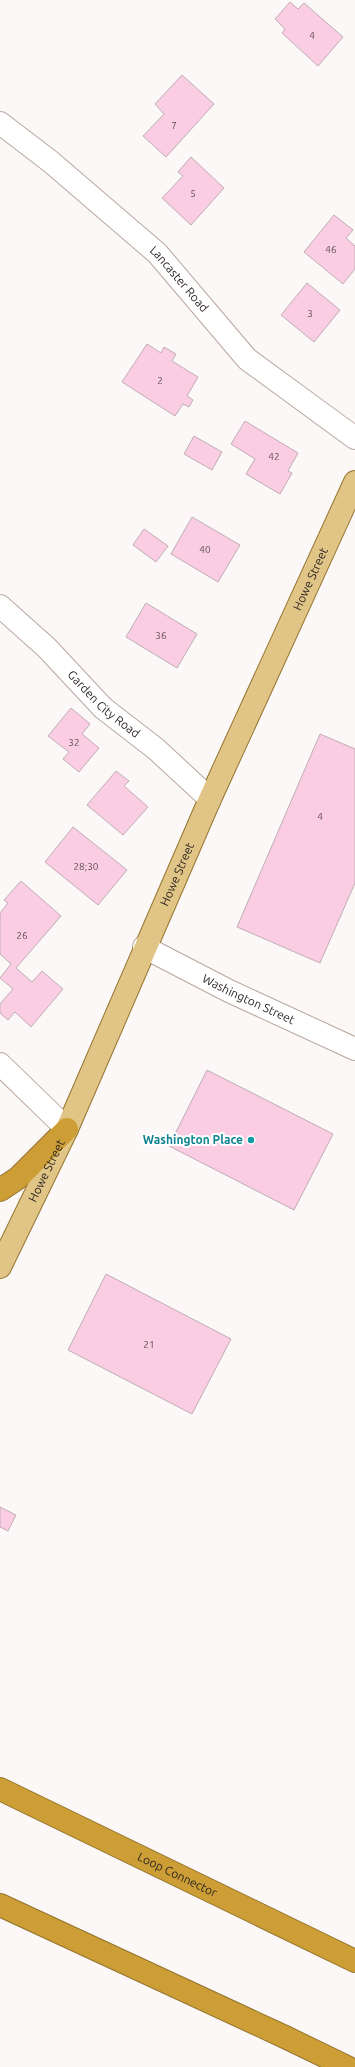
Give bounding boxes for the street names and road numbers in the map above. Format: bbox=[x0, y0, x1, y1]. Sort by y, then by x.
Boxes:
street label: Lancaster Road bbox=[148, 243, 211, 314]
street label: Howe Street bbox=[290, 545, 330, 612]
street label: Garden City Road bbox=[65, 668, 142, 740]
street label: Howe Street bbox=[158, 840, 196, 908]
street label: Washington Street bbox=[200, 971, 297, 1027]
street label: Howe Street bbox=[26, 1137, 67, 1204]
street label: Loop Connector bbox=[136, 1850, 220, 1899]

